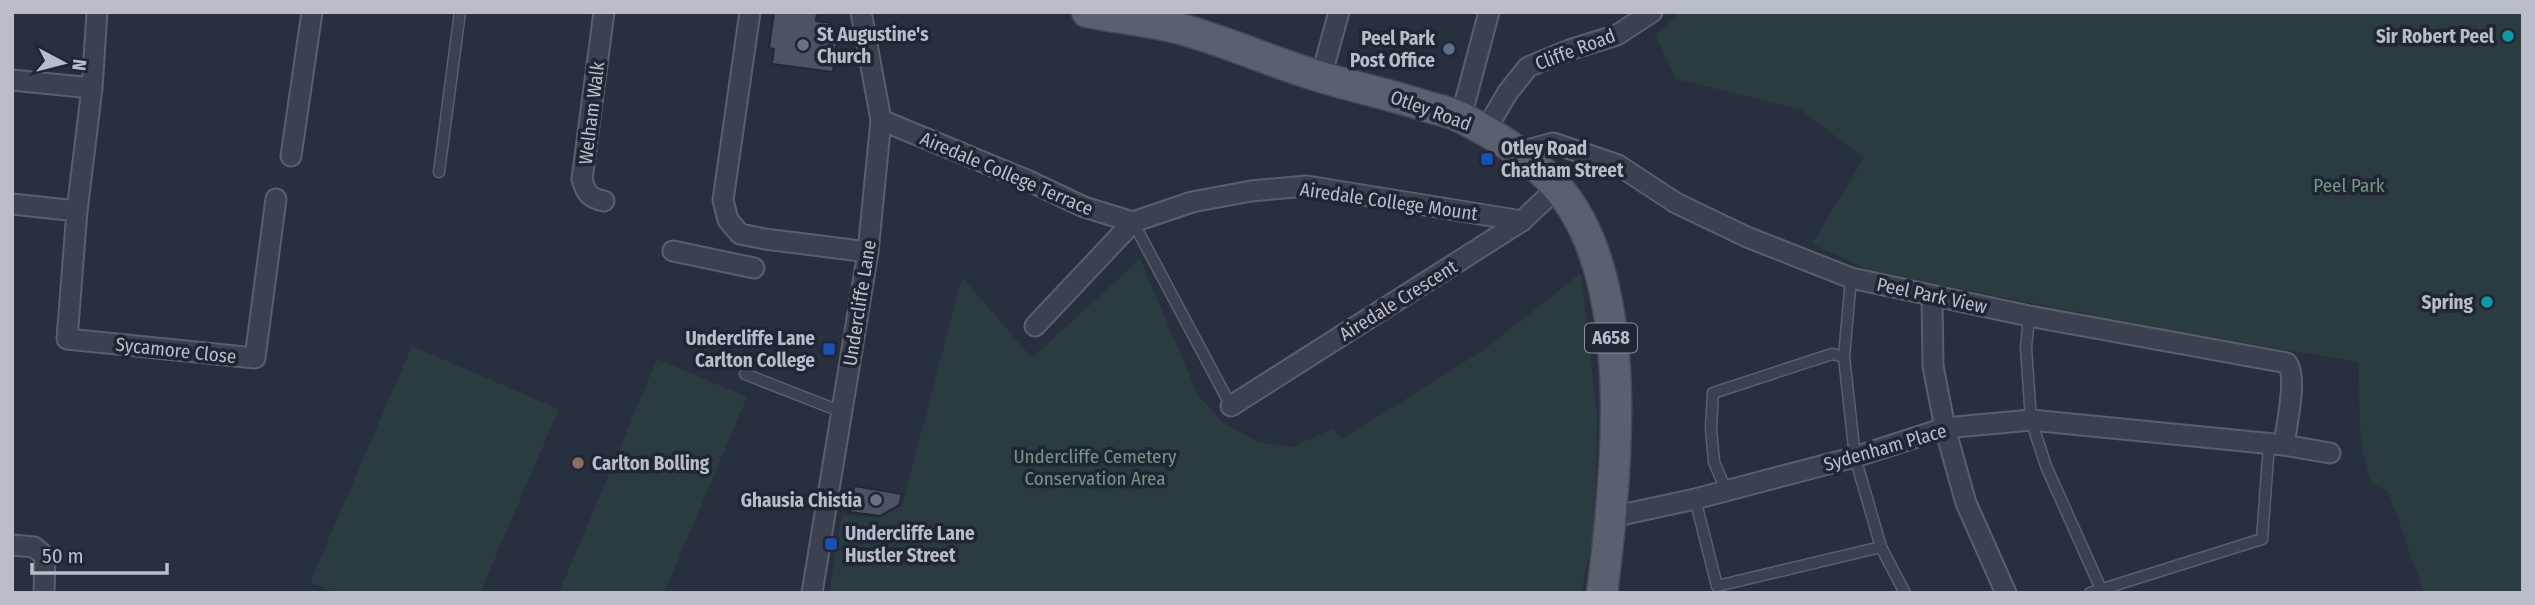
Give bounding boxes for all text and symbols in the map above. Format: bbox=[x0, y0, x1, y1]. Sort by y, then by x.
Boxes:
place label: St Augustine's Church bbox=[817, 23, 929, 68]
street label: Cliffe Road bbox=[1532, 24, 1618, 75]
place label: Sir Robert Peel bbox=[2376, 25, 2495, 48]
place label: Peel Park Post Office bbox=[1350, 27, 1435, 72]
north arrow bbox=[28, 28, 98, 98]
marker: Sir Robert Peel bbox=[2500, 28, 2516, 44]
marker: St Augustine's Church bbox=[795, 37, 811, 53]
marker: Peel Park Post Office bbox=[1441, 41, 1457, 57]
text: N bbox=[67, 58, 91, 72]
street label: Welham Walk bbox=[574, 60, 609, 166]
street label: Otley Road bbox=[1387, 85, 1474, 136]
street label: Airedale College Terrace bbox=[917, 127, 1097, 220]
place label: Otley Road Chatham Street bbox=[1501, 137, 1624, 182]
marker: Otley Road Chatham Street bbox=[1479, 151, 1495, 167]
park label: Peel Park bbox=[2313, 174, 2385, 197]
street label: Airedale College Mount bbox=[1299, 178, 1480, 225]
street label: Undercliffe Lane bbox=[838, 239, 881, 368]
street label: Airedale Crescent bbox=[1335, 255, 1462, 346]
street label: Peel Park View bbox=[1875, 273, 1990, 319]
place label: Spring bbox=[2422, 291, 2474, 314]
marker: Spring bbox=[2479, 294, 2495, 310]
road number: A658 bbox=[1585, 324, 1637, 352]
place label: Undercliffe Lane Carlton College bbox=[685, 327, 815, 372]
street label: Sycamore Close bbox=[114, 333, 237, 368]
marker: Undercliffe Lane Carlton College bbox=[821, 341, 837, 357]
street label: Sydenham Place bbox=[1821, 419, 1949, 476]
park label: Undercliffe Cemetery Conservation Area bbox=[1013, 445, 1177, 490]
place label: Carlton Bolling bbox=[592, 452, 710, 475]
marker: Carlton Bolling bbox=[570, 455, 586, 471]
place label: Ghausia Chistia bbox=[741, 489, 862, 512]
marker: Ghausia Chistia bbox=[868, 492, 884, 508]
place label: Undercliffe Lane Hustler Street bbox=[845, 522, 975, 567]
scale bar bbox=[32, 532, 166, 576]
marker: Undercliffe Lane Hustler Street bbox=[823, 536, 839, 552]
text: 50 m bbox=[42, 543, 84, 569]

